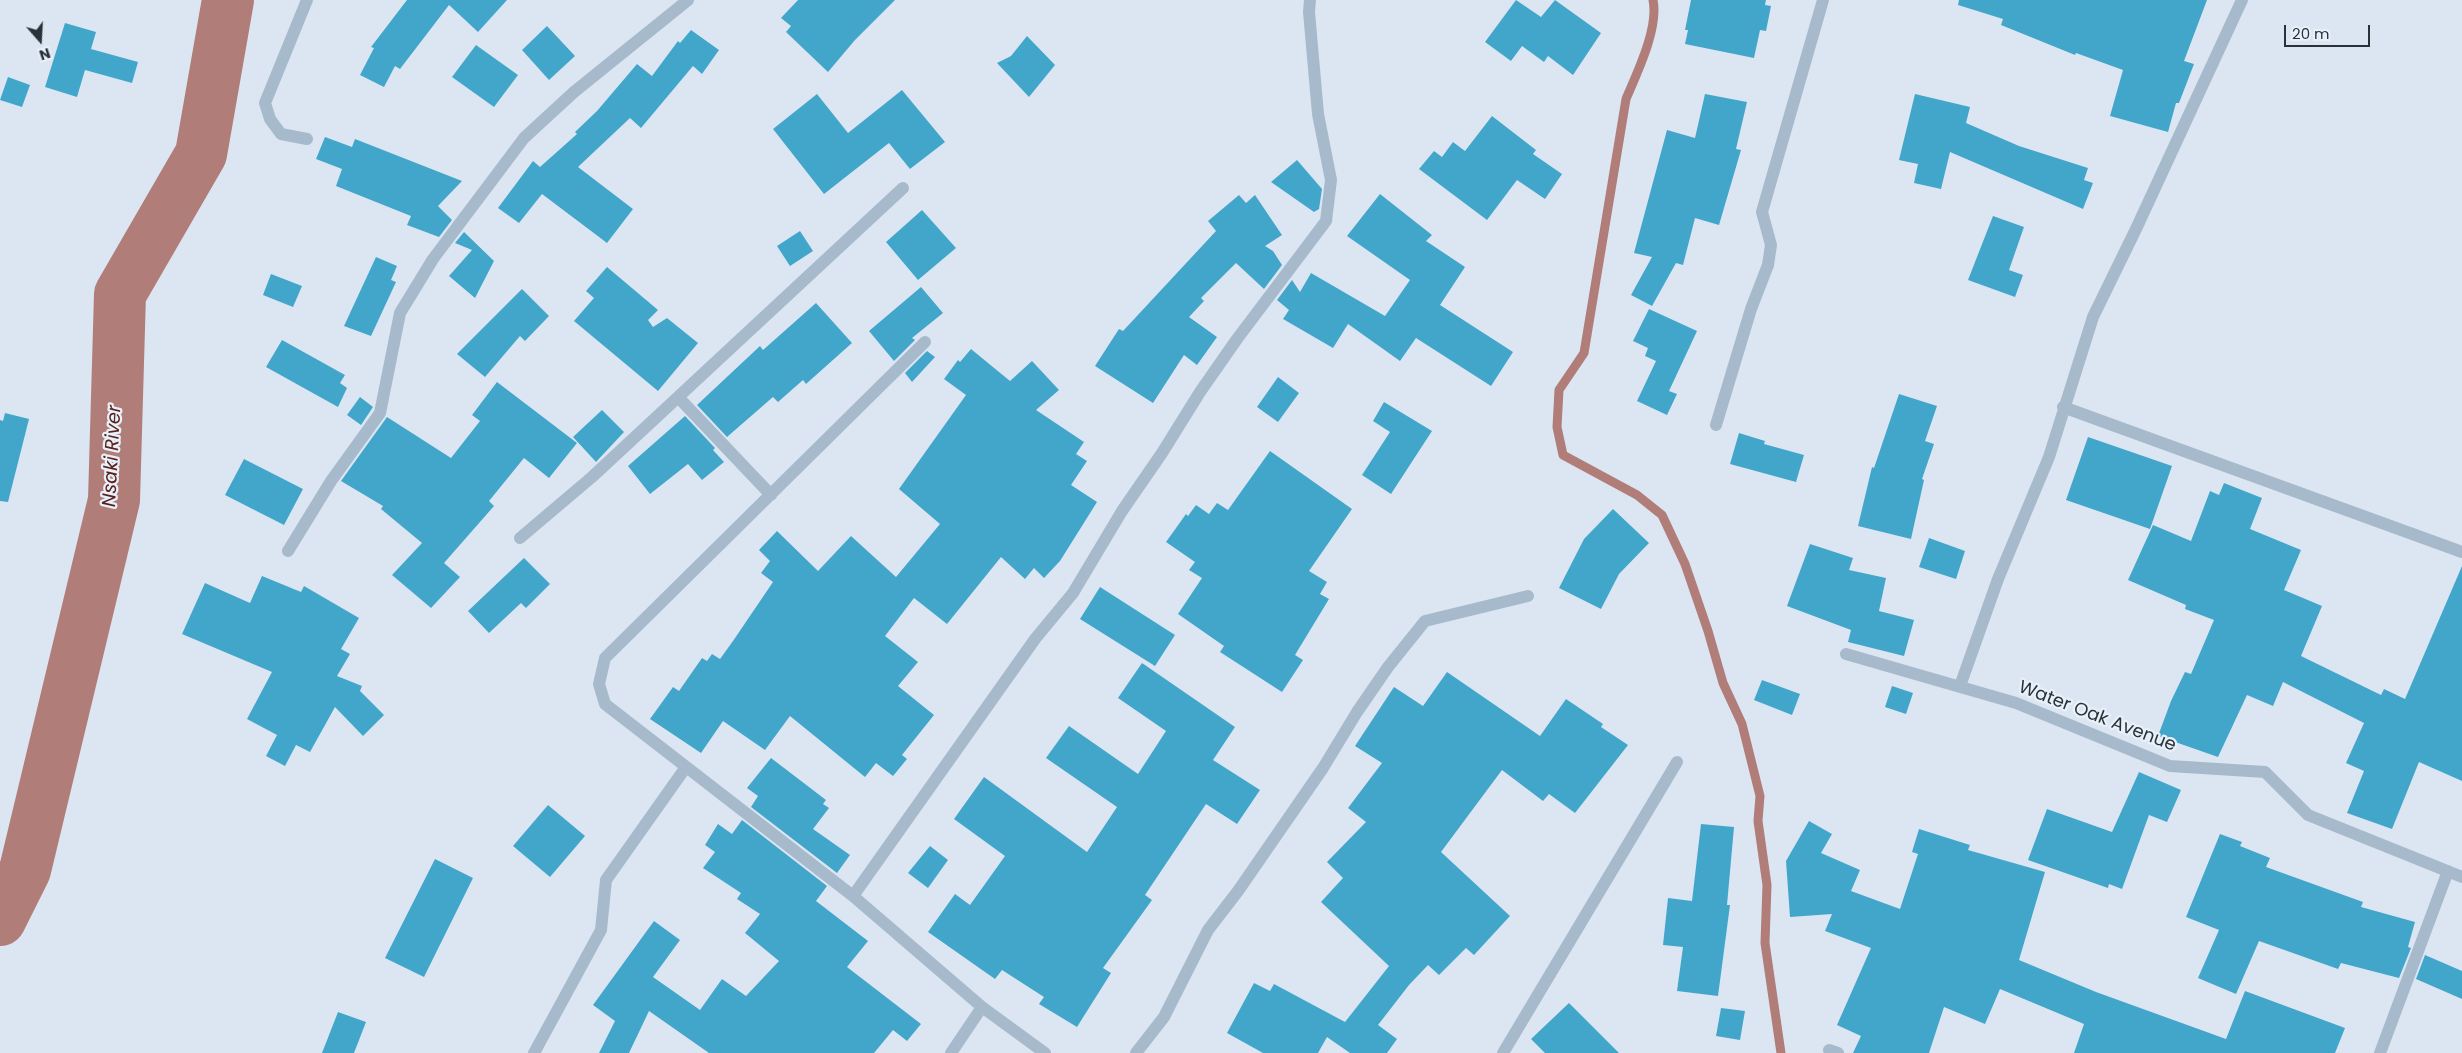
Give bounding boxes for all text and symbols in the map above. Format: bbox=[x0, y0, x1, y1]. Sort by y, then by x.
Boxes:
north arrow bbox=[15, 15, 65, 65]
scale bar bbox=[2287, 15, 2373, 47]
text: 20 m bbox=[2292, 23, 2330, 44]
text: N bbox=[37, 43, 53, 65]
water label: Nsaki River bbox=[99, 404, 127, 508]
street label: Water Oak Avenue bbox=[2015, 677, 2179, 757]

